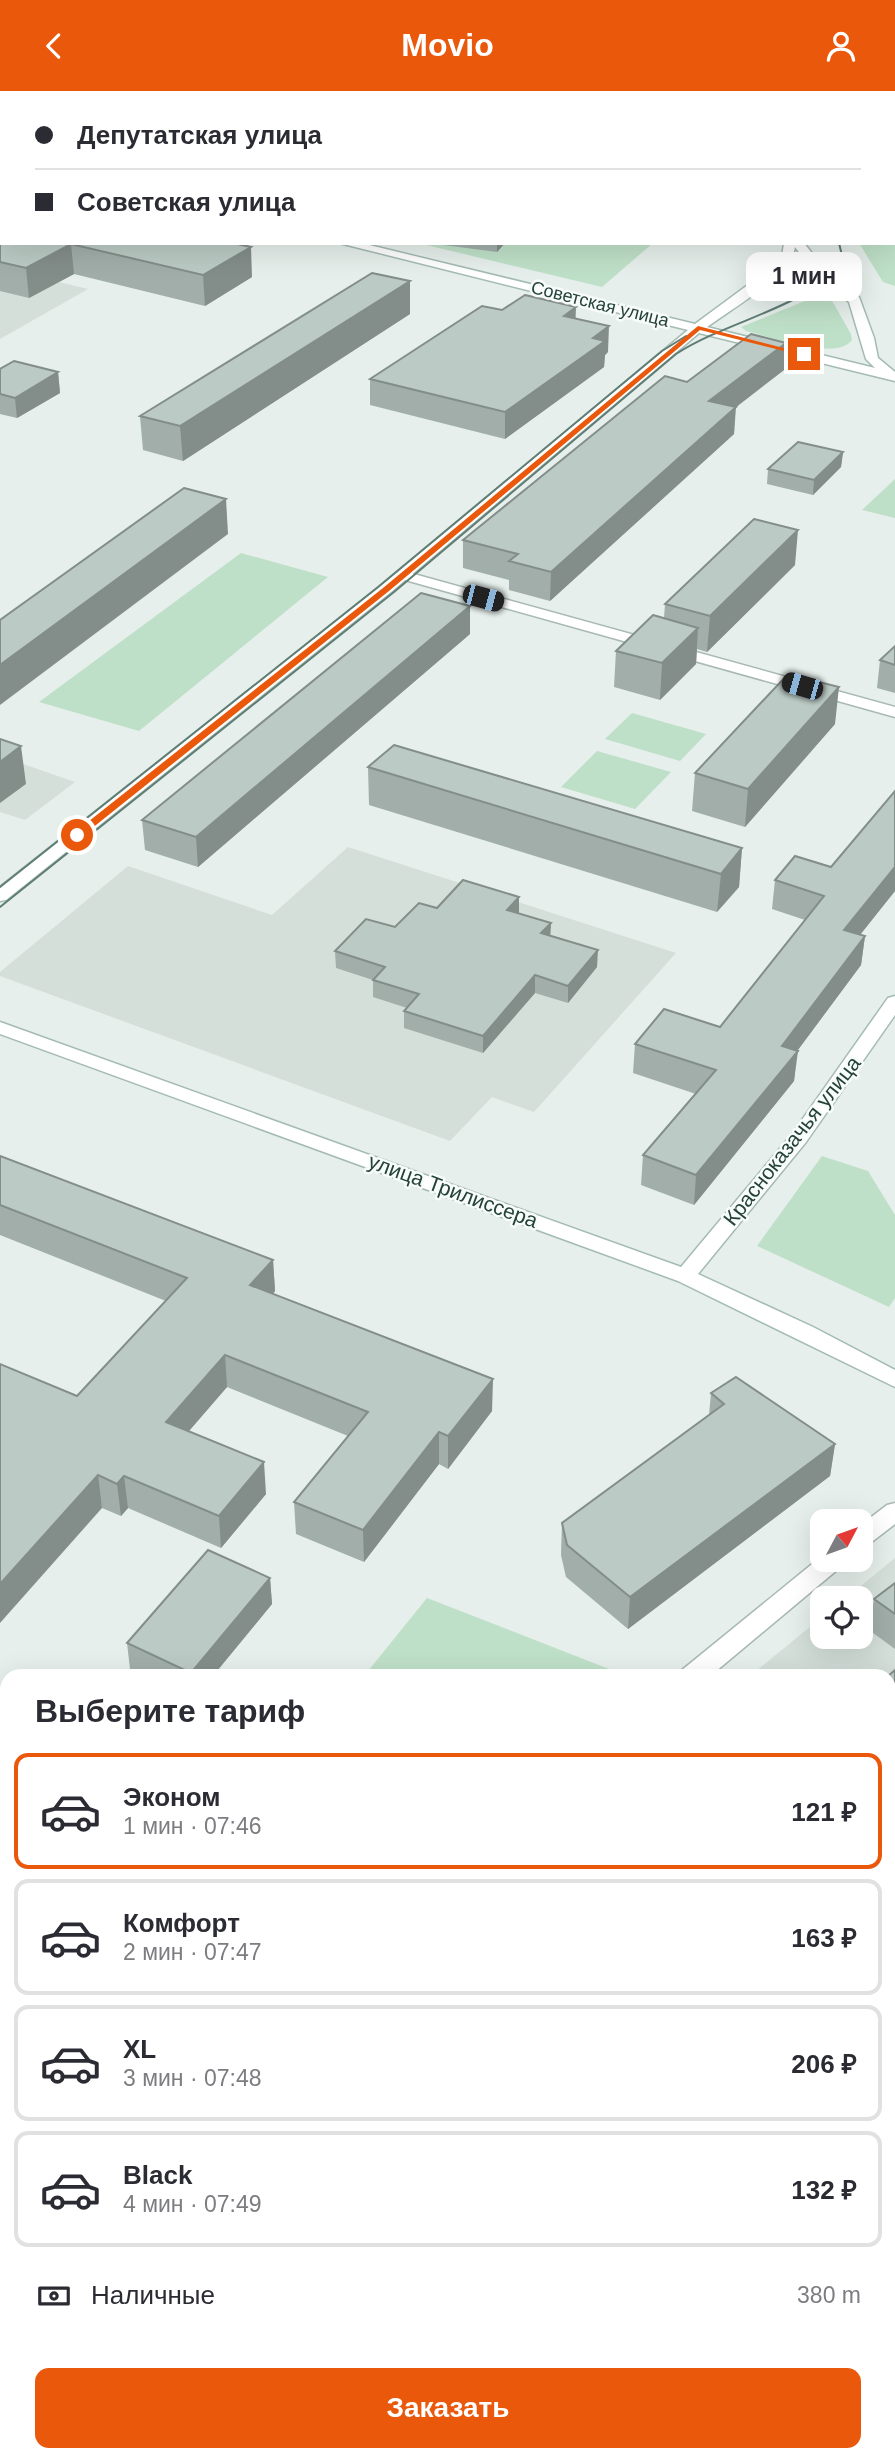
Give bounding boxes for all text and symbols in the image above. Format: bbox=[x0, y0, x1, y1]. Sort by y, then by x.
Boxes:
icon: back bbox=[35, 27, 73, 65]
text: Movio bbox=[401, 27, 494, 63]
icon: person bbox=[822, 27, 860, 65]
text: Депутатская улица bbox=[77, 120, 322, 150]
text: Советская улица bbox=[77, 187, 296, 217]
callout: 1 мин bbox=[746, 253, 862, 301]
text: 1 мин bbox=[772, 263, 836, 289]
street label: Советская улица bbox=[529, 277, 672, 331]
route end bbox=[788, 338, 820, 370]
car bbox=[460, 582, 507, 614]
car bbox=[779, 670, 826, 702]
route start bbox=[61, 819, 93, 851]
street label: Красноказачья улица bbox=[718, 1051, 865, 1230]
street label: улица Трилиссера bbox=[365, 1149, 541, 1232]
north arrow bbox=[810, 1509, 873, 1571]
map controls bbox=[810, 1509, 873, 1649]
button: locate bbox=[810, 1586, 873, 1649]
text: Выберите тариф bbox=[35, 1693, 305, 1729]
icon: car bbox=[39, 1780, 102, 1843]
text: Эконом bbox=[123, 1782, 221, 1812]
text: 121 ₽ bbox=[791, 1797, 857, 1827]
text: 1 мин · 07:46 bbox=[123, 1813, 262, 1839]
icon: car bbox=[39, 1906, 102, 1969]
text: Комфорт bbox=[123, 1908, 240, 1938]
text: 163 ₽ bbox=[791, 1923, 857, 1953]
text: 2 мин · 07:47 bbox=[123, 1939, 262, 1965]
icon: car bbox=[39, 2032, 102, 2095]
text: XL bbox=[123, 2034, 156, 2064]
text: 206 ₽ bbox=[791, 2049, 857, 2079]
text: 3 мин · 07:48 bbox=[123, 2065, 262, 2091]
icon: car bbox=[39, 2158, 102, 2221]
text: Black bbox=[123, 2160, 192, 2190]
text: 132 ₽ bbox=[791, 2175, 857, 2205]
text: 4 мин · 07:49 bbox=[123, 2191, 262, 2217]
icon: cash bbox=[35, 2277, 73, 2315]
text: Наличные bbox=[91, 2280, 215, 2310]
text: 380 m bbox=[797, 2282, 861, 2308]
button: Заказать bbox=[35, 2368, 861, 2448]

